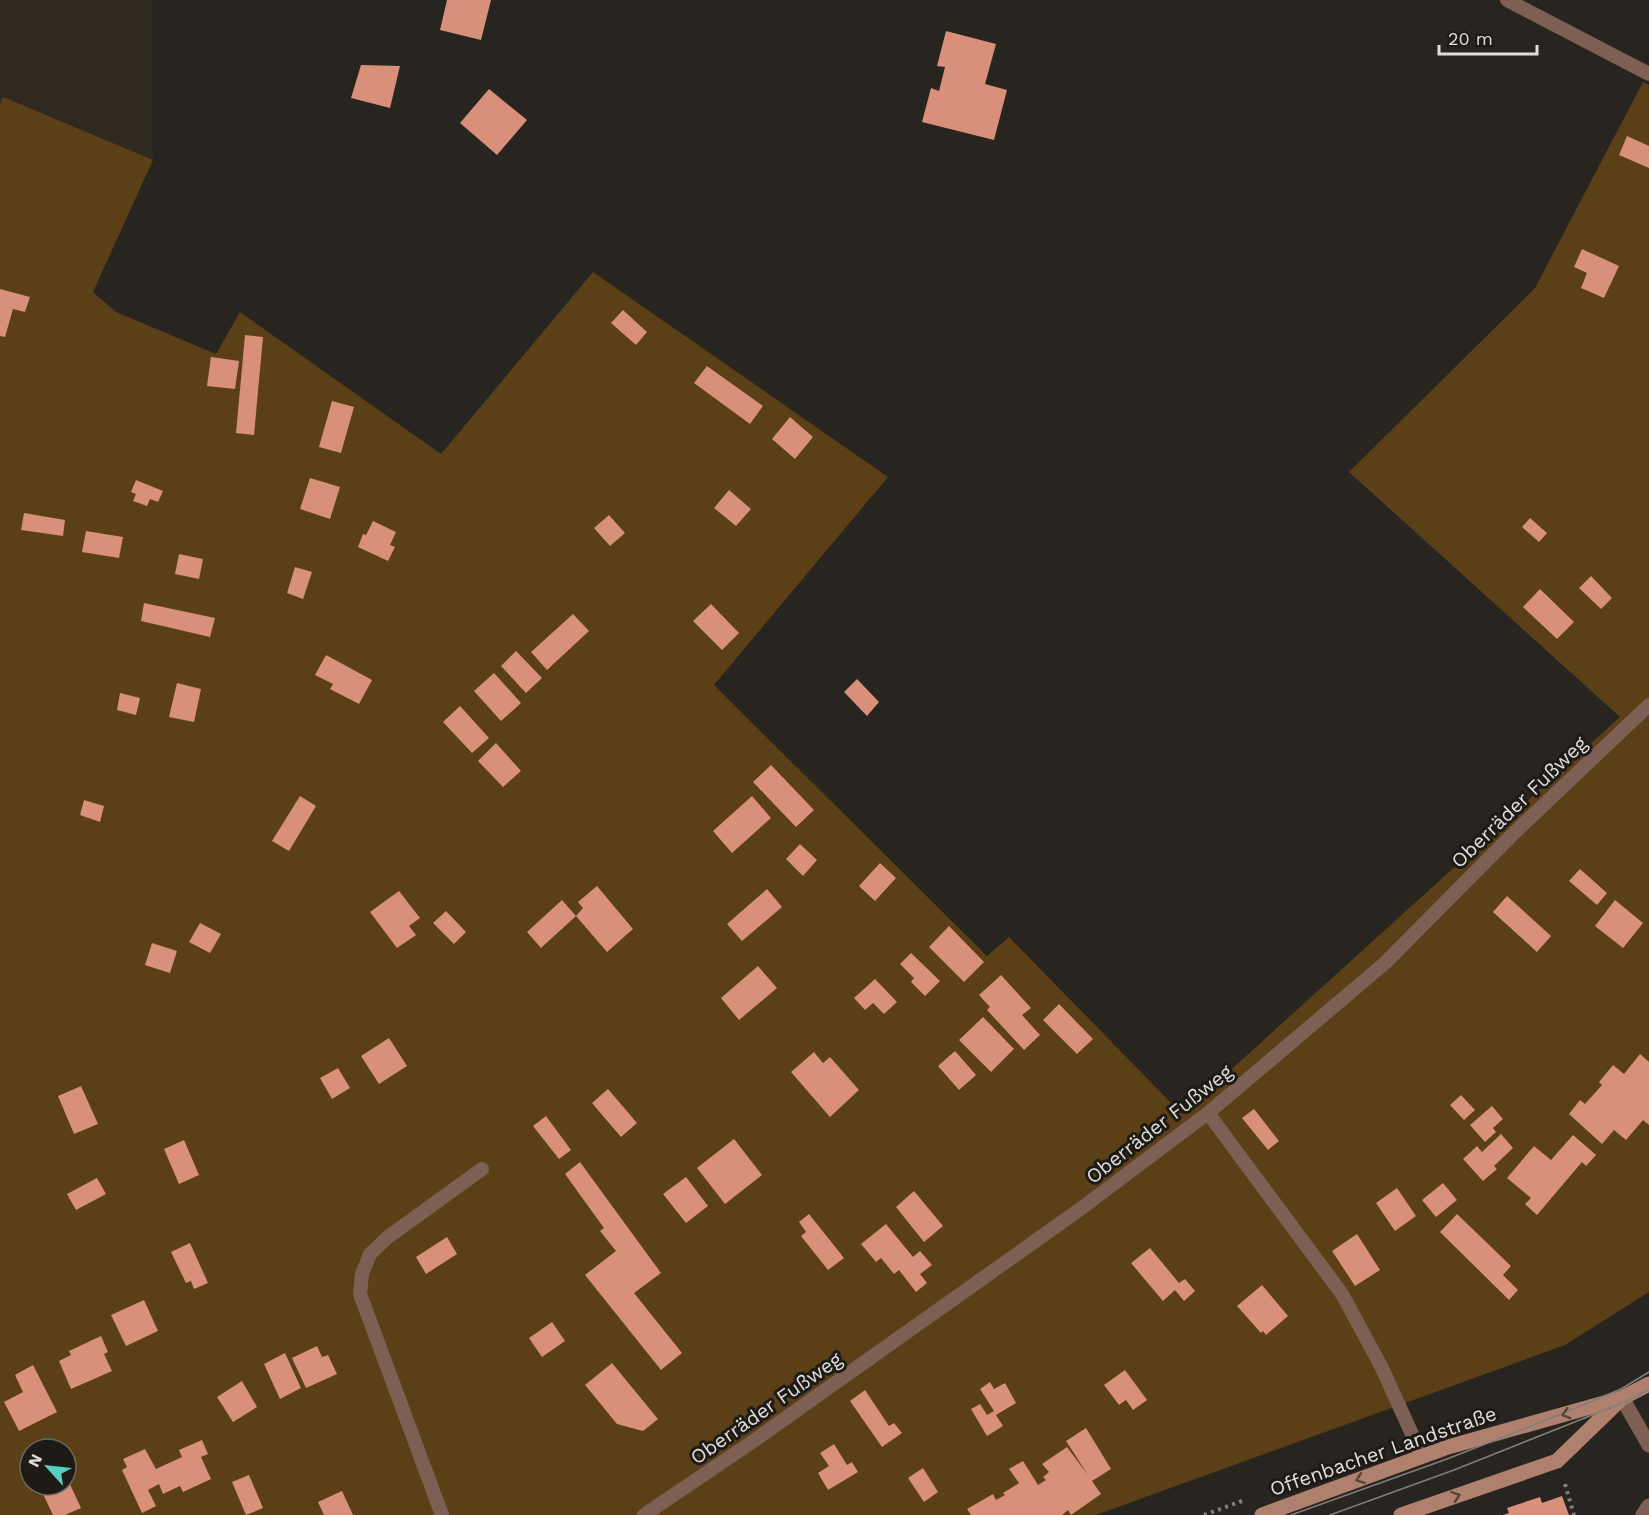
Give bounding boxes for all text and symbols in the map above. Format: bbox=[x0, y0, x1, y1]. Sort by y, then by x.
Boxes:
scale bar bbox=[1439, 18, 1536, 56]
text: 20 m bbox=[1448, 28, 1493, 49]
street label: Oberräder Fußweg bbox=[1446, 731, 1592, 873]
street label: Oberräder Fußweg bbox=[1081, 1059, 1237, 1189]
street label: Oberräder Fußweg bbox=[686, 1347, 847, 1469]
street label: Offenbacher Landstraße bbox=[1267, 1401, 1499, 1501]
one-way arrow bbox=[1561, 1407, 1572, 1419]
north arrow bbox=[18, 1437, 78, 1497]
text: N bbox=[24, 1451, 46, 1470]
one-way arrow bbox=[1356, 1472, 1367, 1484]
one-way arrow bbox=[1450, 1490, 1461, 1503]

